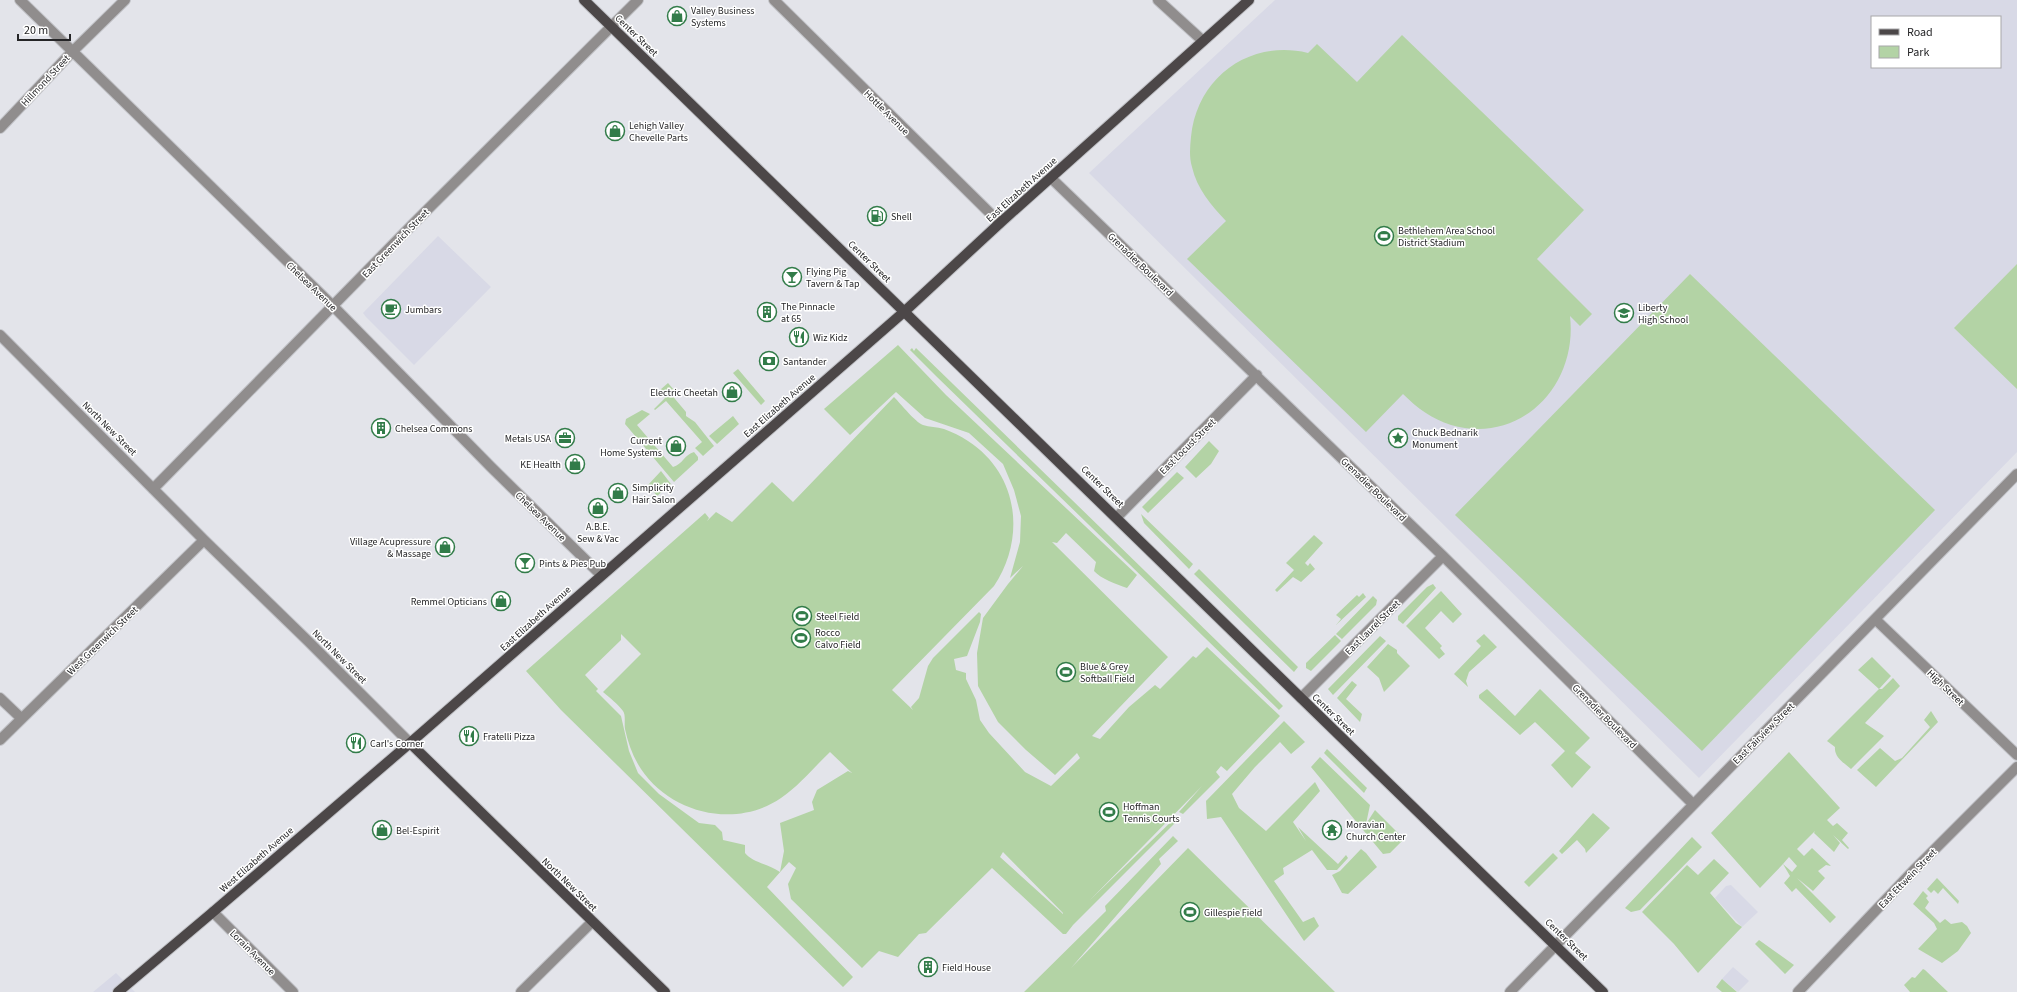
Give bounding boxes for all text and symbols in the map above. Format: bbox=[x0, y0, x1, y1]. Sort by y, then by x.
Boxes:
place label: Valley Business Systems bbox=[691, 4, 755, 30]
shop icon: Valley Business Systems bbox=[666, 5, 688, 27]
street label: Center Street bbox=[612, 12, 661, 60]
scale bar bbox=[18, 16, 70, 42]
legend bbox=[1871, 16, 2001, 68]
text: 20 m bbox=[24, 22, 48, 39]
text: Road bbox=[1907, 24, 1933, 41]
text: Park bbox=[1907, 44, 1929, 61]
street label: Hillmond Street bbox=[18, 51, 74, 110]
street label: Hottle Avenue bbox=[861, 87, 912, 138]
place label: Lehigh Valley Chevelle Parts bbox=[629, 119, 688, 145]
shop icon: Lehigh Valley Chevelle Parts bbox=[604, 120, 626, 142]
street label: East Elizabeth Avenue bbox=[983, 154, 1060, 225]
fuel station icon: Shell bbox=[866, 205, 888, 227]
street label: East Greenwich Street bbox=[359, 206, 433, 281]
place label: Shell bbox=[891, 210, 912, 224]
place label: Bethlehem Area School District Stadium bbox=[1398, 224, 1496, 250]
sports icon: Bethlehem Area School District Stadium bbox=[1373, 225, 1395, 247]
street label: Grenadier Boulevard bbox=[1104, 230, 1176, 300]
street label: Center Street bbox=[845, 238, 894, 286]
street label: Chelsea Avenue bbox=[283, 259, 340, 315]
place label: Flying Pig Tavern & Tap bbox=[806, 265, 860, 291]
bar icon: Flying Pig Tavern & Tap bbox=[781, 266, 803, 288]
cafe icon: Jumbars bbox=[380, 298, 402, 320]
place label: The Pinnacle at 65 bbox=[781, 300, 835, 326]
building icon: The Pinnacle at 65 bbox=[756, 301, 778, 323]
place label: Liberty High School bbox=[1638, 301, 1689, 327]
school or university icon: Liberty High School bbox=[1613, 302, 1635, 324]
place label: Jumbars bbox=[405, 303, 442, 317]
restaurant icon: Wiz Kidz bbox=[788, 326, 810, 348]
place label: Wiz Kidz bbox=[813, 331, 848, 345]
bank icon: Santander bbox=[758, 350, 780, 372]
place label: Santander bbox=[783, 355, 827, 369]
street label: East Elizabeth Avenue bbox=[741, 371, 819, 441]
shop icon: Electric Cheetah bbox=[721, 381, 743, 403]
place label: Electric Cheetah bbox=[650, 386, 718, 400]
street label: North New Street bbox=[79, 398, 140, 460]
street label: East Locust Street bbox=[1157, 415, 1219, 478]
building icon: Chelsea Commons bbox=[370, 417, 392, 439]
place label: Chelsea Commons bbox=[395, 422, 473, 436]
place label: Chuck Bednarik Monument bbox=[1412, 426, 1478, 452]
office icon: Metals USA bbox=[554, 427, 576, 449]
place icon: Chuck Bednarik Monument bbox=[1387, 427, 1409, 449]
place label: Metals USA bbox=[505, 432, 552, 446]
place label: Current Home Systems bbox=[600, 434, 663, 460]
shop icon: Current Home Systems bbox=[665, 435, 687, 457]
shop icon: KE Health bbox=[564, 453, 586, 475]
street label: Grenadier Boulevard bbox=[1337, 455, 1409, 525]
place label: KE Health bbox=[520, 458, 561, 472]
street label: Center Street bbox=[1078, 463, 1127, 511]
place label: Simplicity Hair Salon bbox=[632, 481, 675, 507]
shop icon: Simplicity Hair Salon bbox=[607, 482, 629, 504]
street label: Chelsea Avenue bbox=[512, 489, 569, 545]
shop icon: A.B.E. Sew & Vac bbox=[587, 497, 609, 519]
place label: A.B.E. Sew & Vac bbox=[577, 520, 620, 546]
place label: Village Acupressure & Massage bbox=[350, 535, 431, 561]
shop icon: Village Acupressure & Massage bbox=[434, 536, 456, 558]
bar icon: Pints & Pies Pub bbox=[514, 552, 536, 574]
place label: Pints & Pies Pub bbox=[539, 557, 607, 571]
street label: East Elizabeth Avenue bbox=[497, 583, 574, 654]
shop icon: Remmel Opticians bbox=[490, 590, 512, 612]
place label: Remmel Opticians bbox=[411, 595, 487, 609]
street label: East Laurel Street bbox=[1342, 597, 1404, 658]
street label: West Greenwich Street bbox=[64, 603, 142, 678]
sports icon: Steel Field bbox=[791, 605, 813, 627]
place label: Steel Field bbox=[816, 610, 859, 624]
street label: North New Street bbox=[309, 626, 370, 688]
place label: Rocco Calvo Field bbox=[815, 626, 861, 652]
sports icon: Rocco Calvo Field bbox=[790, 627, 812, 649]
place label: Blue & Grey Softball Field bbox=[1080, 660, 1135, 686]
sports icon: Blue & Grey Softball Field bbox=[1055, 661, 1077, 683]
street label: High Street bbox=[1924, 667, 1967, 709]
street label: Grenadier Boulevard bbox=[1569, 681, 1640, 752]
street label: Center Street bbox=[1309, 691, 1358, 739]
street label: East Fairview Street bbox=[1730, 699, 1798, 768]
restaurant icon: Fratelli Pizza bbox=[458, 725, 480, 747]
place label: Fratelli Pizza bbox=[483, 730, 535, 744]
restaurant icon: Carl's Corner bbox=[345, 732, 367, 754]
place label: Carl's Corner bbox=[370, 737, 424, 751]
place label: Hoffman Tennis Courts bbox=[1123, 800, 1180, 826]
sports icon: Hoffman Tennis Courts bbox=[1098, 801, 1120, 823]
place label: Moravian Church Center bbox=[1346, 818, 1406, 844]
shop icon: Bel-Espirit bbox=[371, 819, 393, 841]
temple icon: Moravian Church Center bbox=[1321, 819, 1343, 841]
street label: West Elizabeth Avenue bbox=[217, 824, 297, 896]
place label: Bel-Espirit bbox=[396, 824, 440, 838]
street label: East Ettwein Street bbox=[1875, 845, 1940, 912]
street label: North New Street bbox=[539, 855, 600, 915]
sports icon: Gillespie Field bbox=[1179, 901, 1201, 923]
place label: Gillespie Field bbox=[1204, 906, 1262, 920]
street label: Center Street bbox=[1542, 916, 1591, 964]
street label: Lorain Avenue bbox=[226, 927, 278, 979]
building icon: Field House bbox=[917, 956, 939, 978]
place label: Field House bbox=[942, 961, 991, 975]

